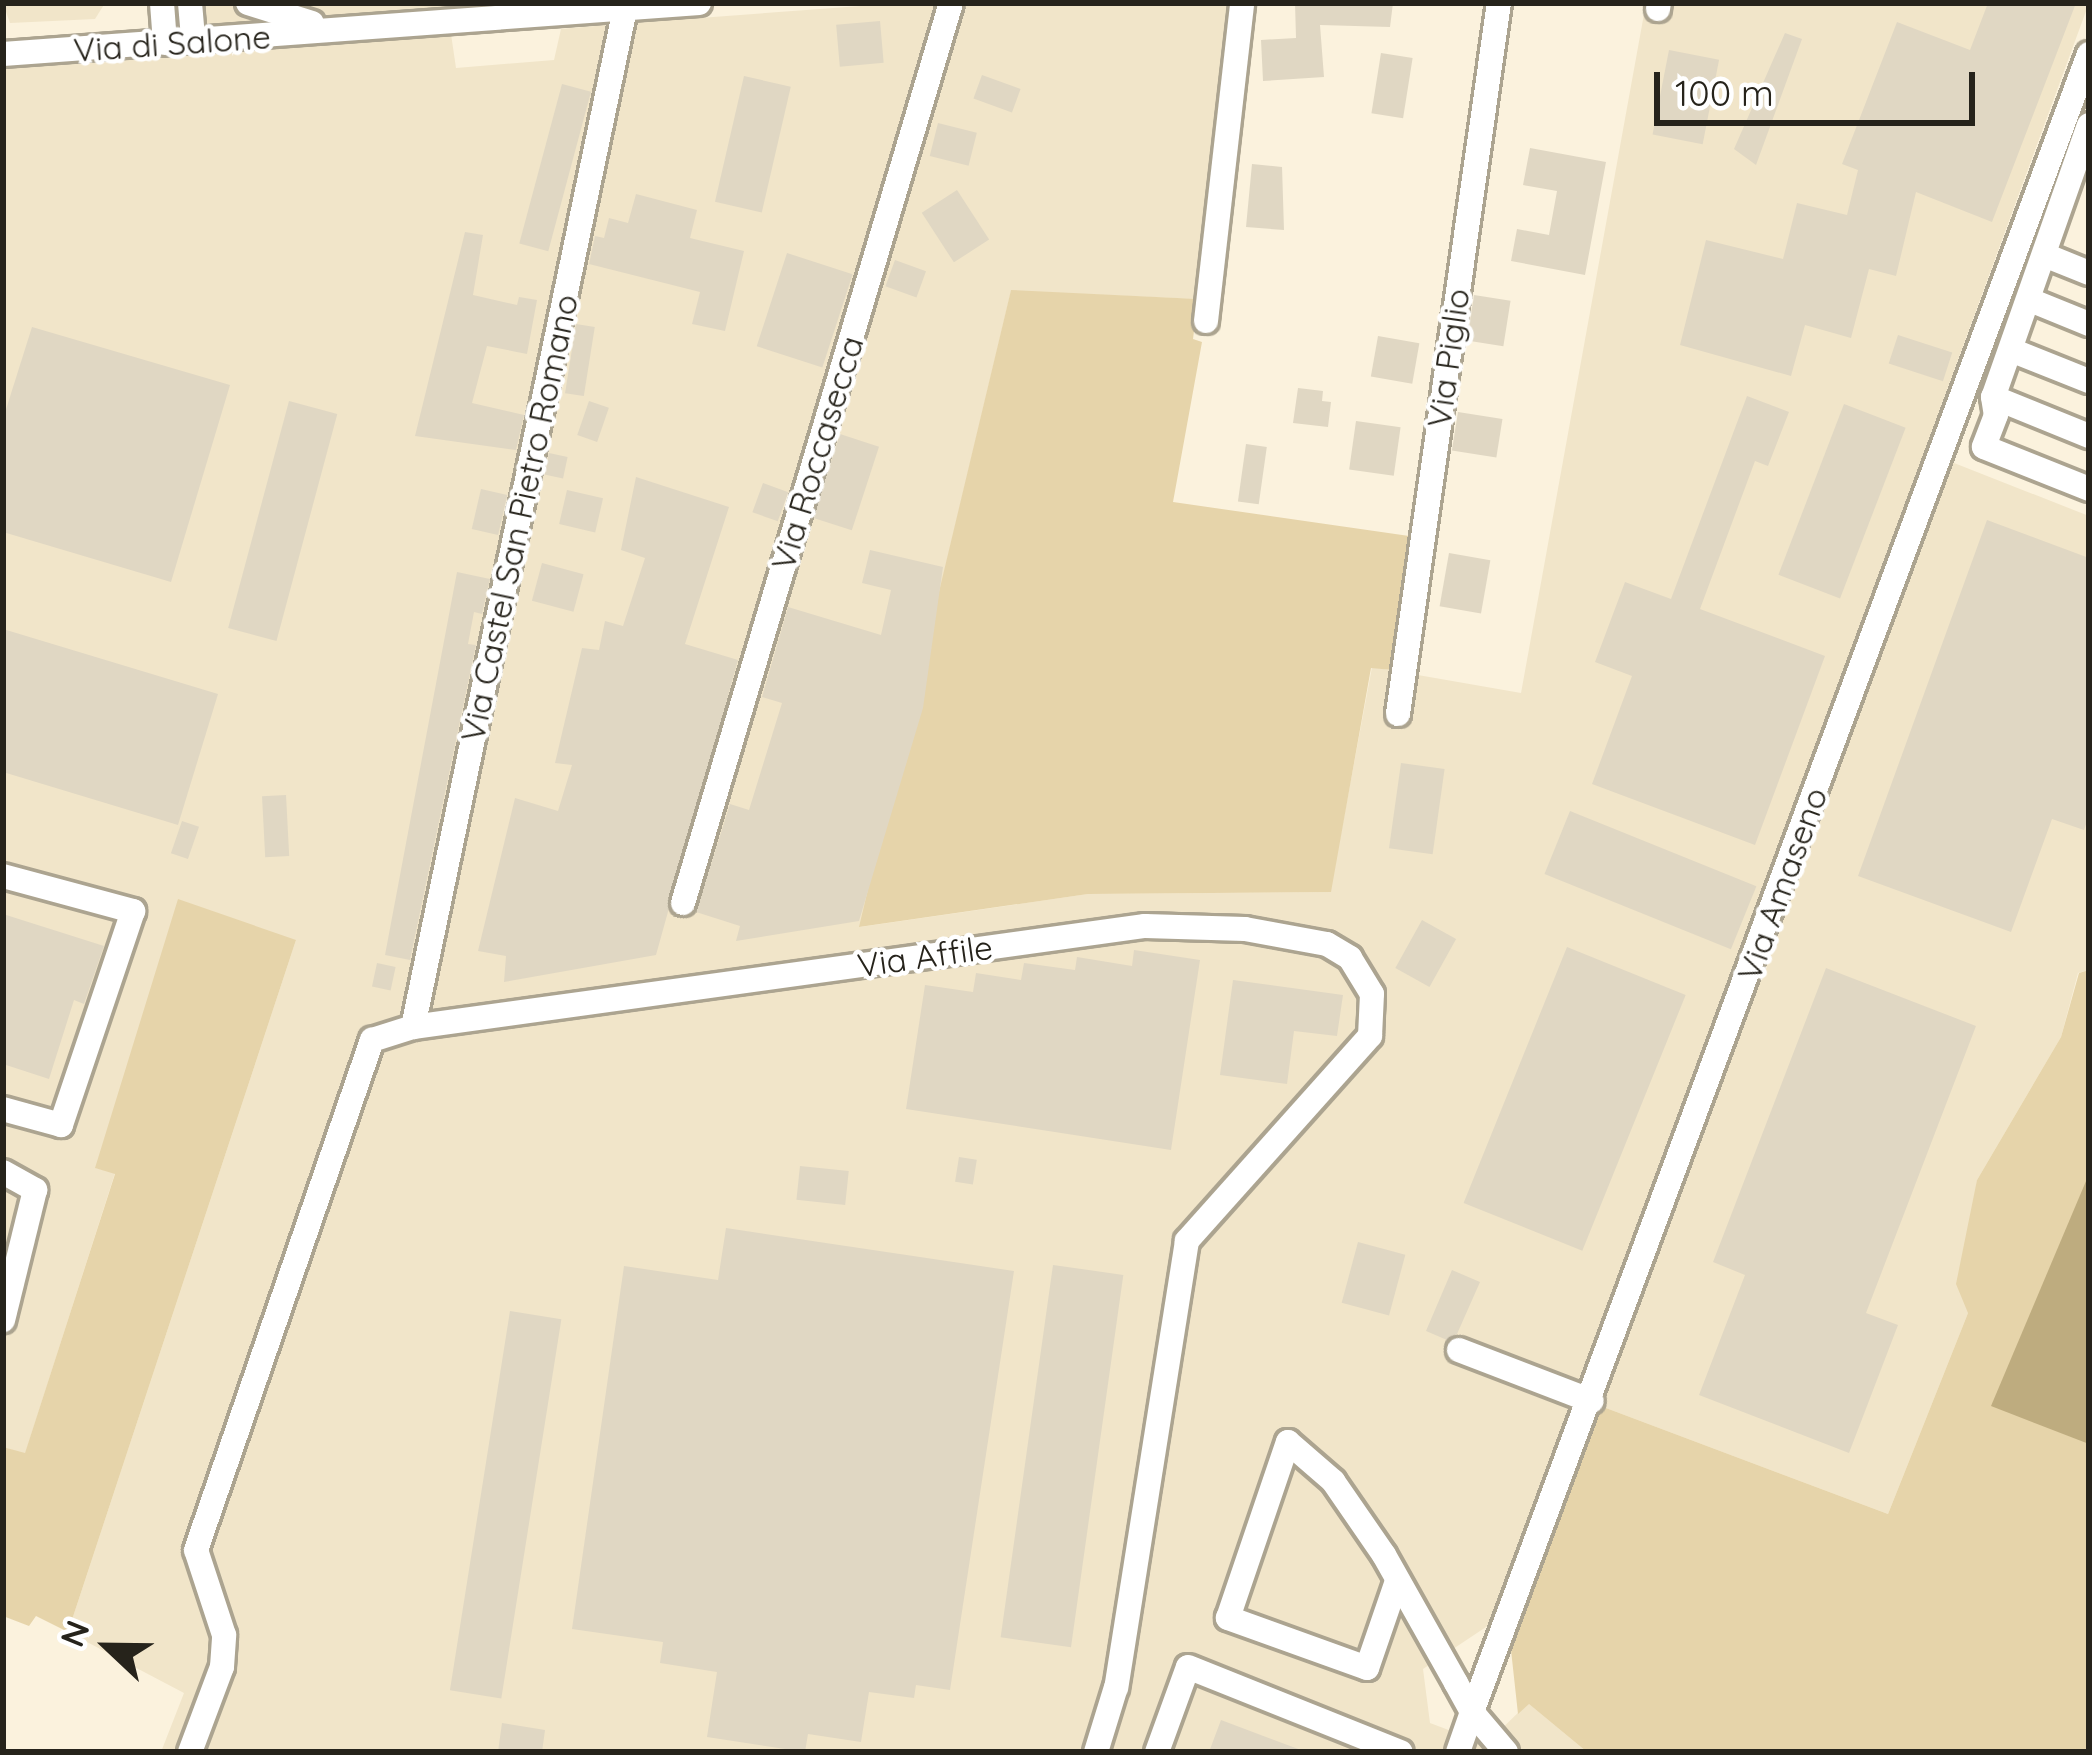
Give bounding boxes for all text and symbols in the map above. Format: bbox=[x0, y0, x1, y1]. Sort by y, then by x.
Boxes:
street label: Via di Salone bbox=[72, 16, 272, 70]
scale bar bbox=[1660, 48, 1981, 122]
text: 100 m bbox=[1675, 70, 1774, 115]
street label: Via Piglio bbox=[1419, 286, 1477, 430]
street label: Via Castel San Pietro Romano bbox=[452, 291, 586, 745]
street label: Via Roccasecca bbox=[763, 331, 871, 575]
street label: Via Amaseno bbox=[1729, 782, 1835, 986]
street label: Via Affile bbox=[855, 927, 995, 985]
north arrow bbox=[48, 1587, 168, 1707]
text: N bbox=[51, 1614, 98, 1652]

